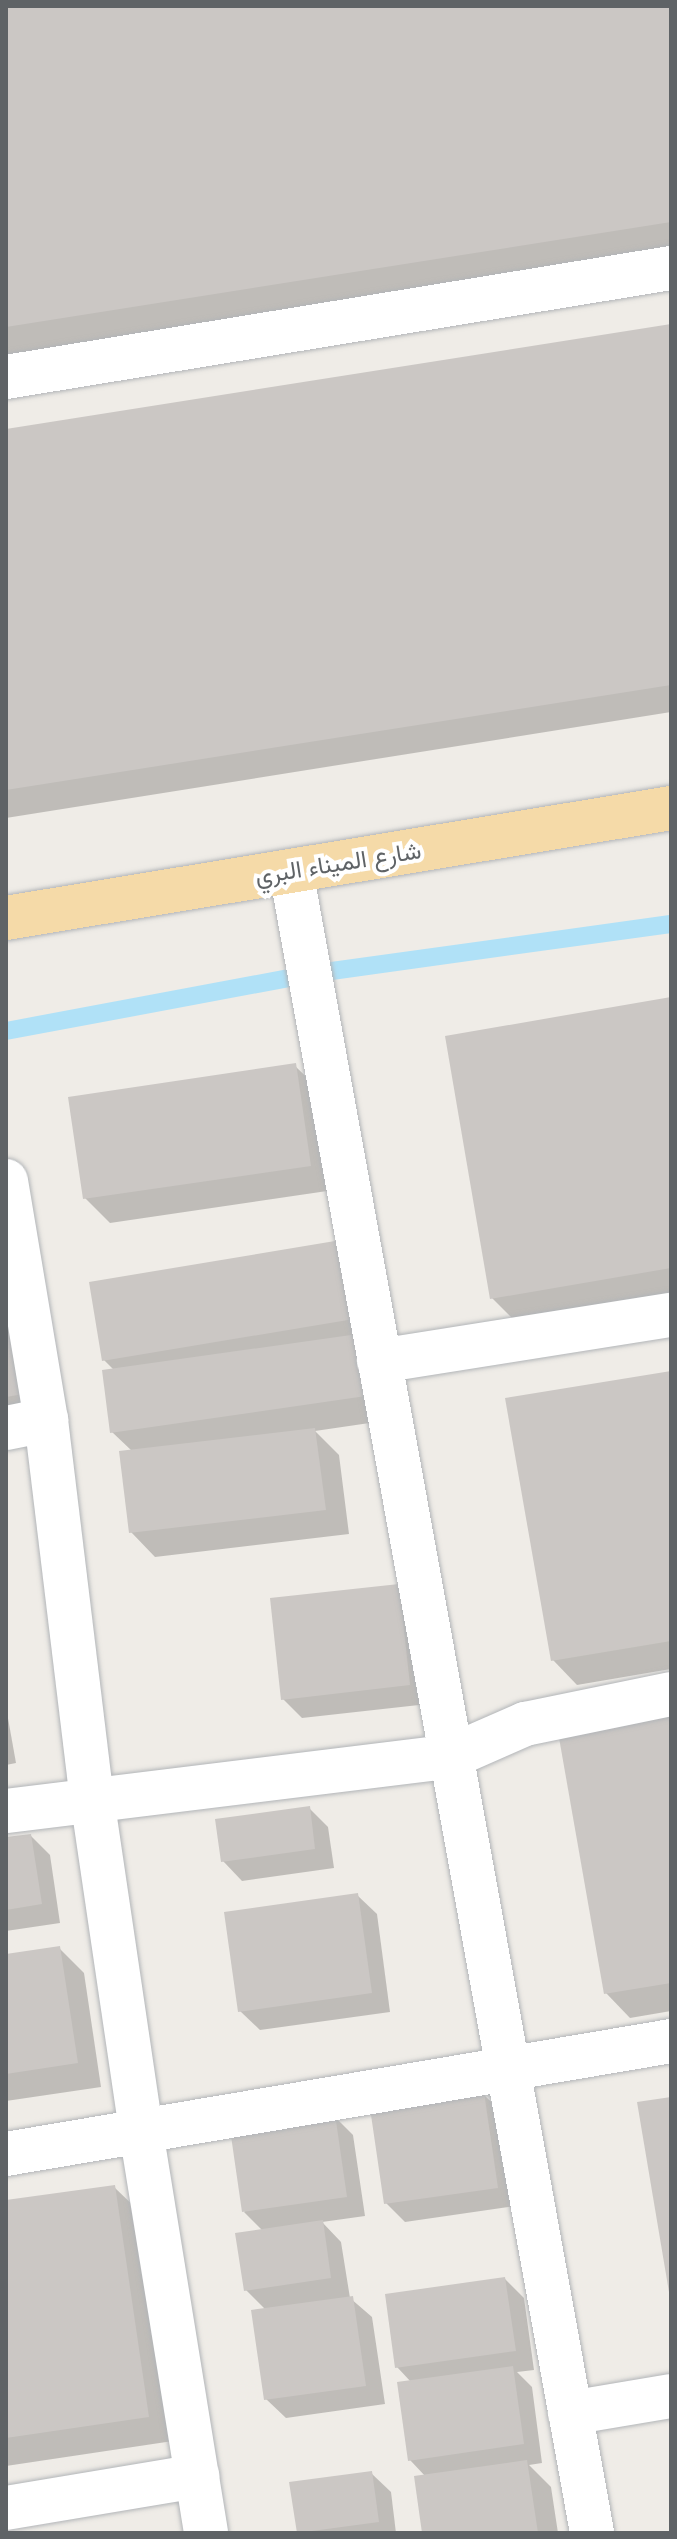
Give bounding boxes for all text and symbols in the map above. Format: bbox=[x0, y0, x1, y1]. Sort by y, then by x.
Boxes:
street label: شارع الميناء البري bbox=[253, 836, 423, 890]

